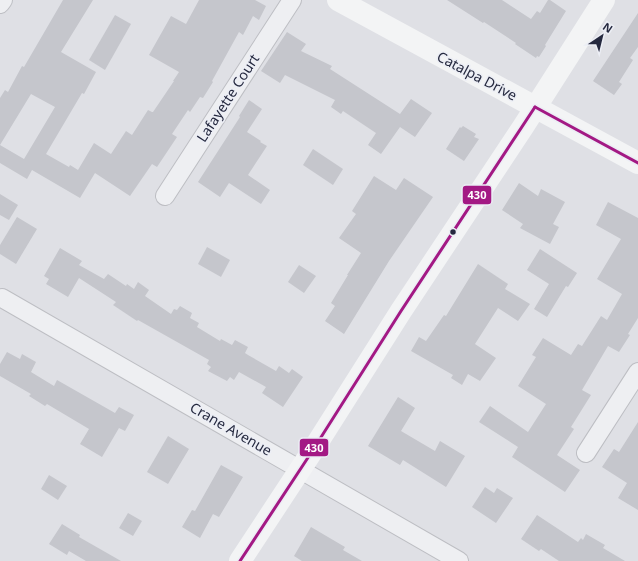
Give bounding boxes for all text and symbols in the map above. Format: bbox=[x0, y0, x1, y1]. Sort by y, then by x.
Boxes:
north arrow bbox=[582, 16, 622, 56]
text: N bbox=[600, 19, 616, 36]
street label: Catalpa Drive bbox=[434, 47, 521, 105]
street label: Lafayette Court bbox=[192, 50, 263, 145]
line badge: 430 bbox=[462, 185, 492, 205]
text: 430 bbox=[468, 187, 486, 202]
unlabelled marker bbox=[448, 227, 458, 237]
street label: Crane Avenue bbox=[187, 397, 276, 460]
line badge: 430 bbox=[299, 438, 329, 457]
text: 430 bbox=[305, 440, 323, 455]

